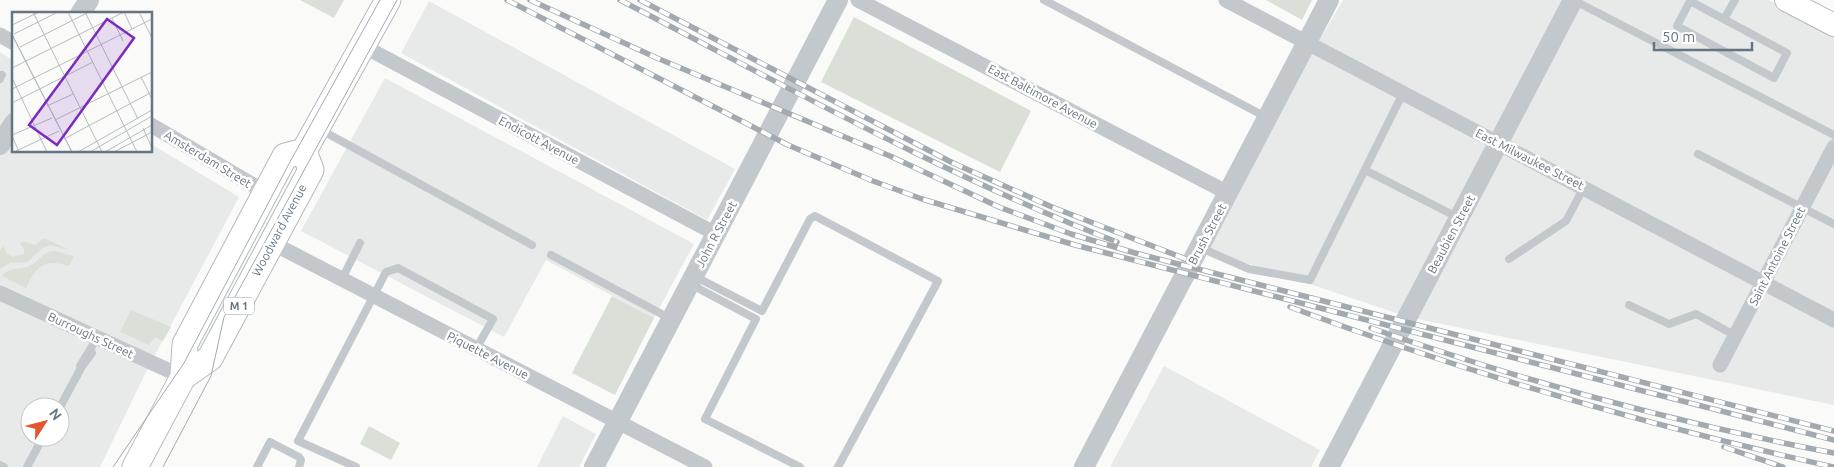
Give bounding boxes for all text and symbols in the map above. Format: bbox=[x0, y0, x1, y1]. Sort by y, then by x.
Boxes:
inset map bbox=[12, 12, 152, 152]
scale bar bbox=[1654, 20, 1752, 52]
text: 50 m bbox=[1662, 28, 1695, 45]
street label: East Baltimore Avenue bbox=[986, 62, 1100, 130]
street label: Endicott Avenue bbox=[497, 113, 581, 167]
street label: East Milwaukee Street bbox=[1474, 126, 1587, 192]
street label: Amsterdam Street bbox=[162, 128, 254, 190]
street label: Woodward Avenue bbox=[249, 182, 309, 278]
street label: Beaubien Street bbox=[1425, 192, 1477, 275]
street label: John R Street bbox=[693, 198, 739, 269]
street label: Brush Street bbox=[1185, 201, 1229, 267]
street label: Saint Antoine Street bbox=[1747, 204, 1808, 307]
road number: M 1 bbox=[224, 298, 254, 314]
street label: Burroughs Street bbox=[46, 310, 136, 361]
street label: Piquette Avenue bbox=[445, 329, 531, 381]
north arrow bbox=[20, 397, 70, 447]
text: N bbox=[46, 405, 65, 423]

